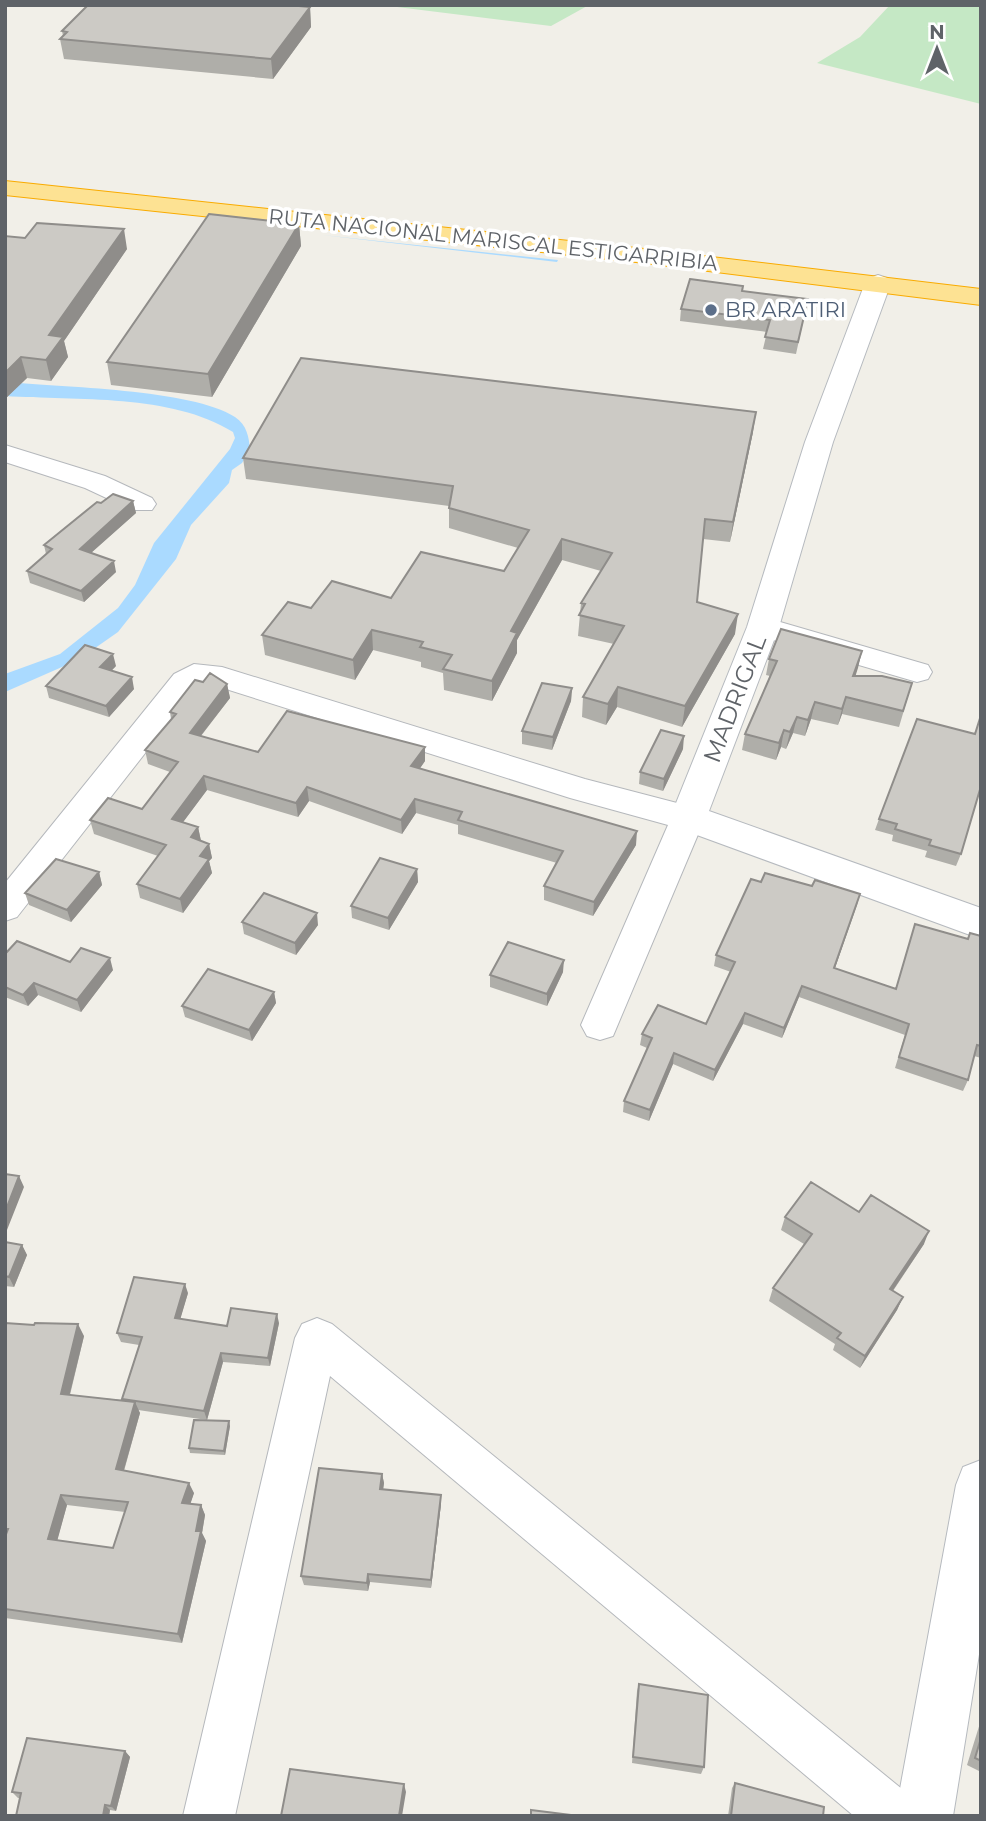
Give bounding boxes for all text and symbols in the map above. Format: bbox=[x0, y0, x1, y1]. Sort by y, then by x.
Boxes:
north arrow bbox=[902, 14, 972, 84]
text: N bbox=[929, 21, 945, 44]
street label: RUTA NACIONAL MARISCAL ESTIGARRIBIA bbox=[267, 203, 720, 276]
place label: BR ARATIRI bbox=[725, 297, 846, 322]
marker: BR ARATIRI bbox=[703, 302, 719, 318]
street label: MADRIGAL bbox=[697, 631, 772, 767]

